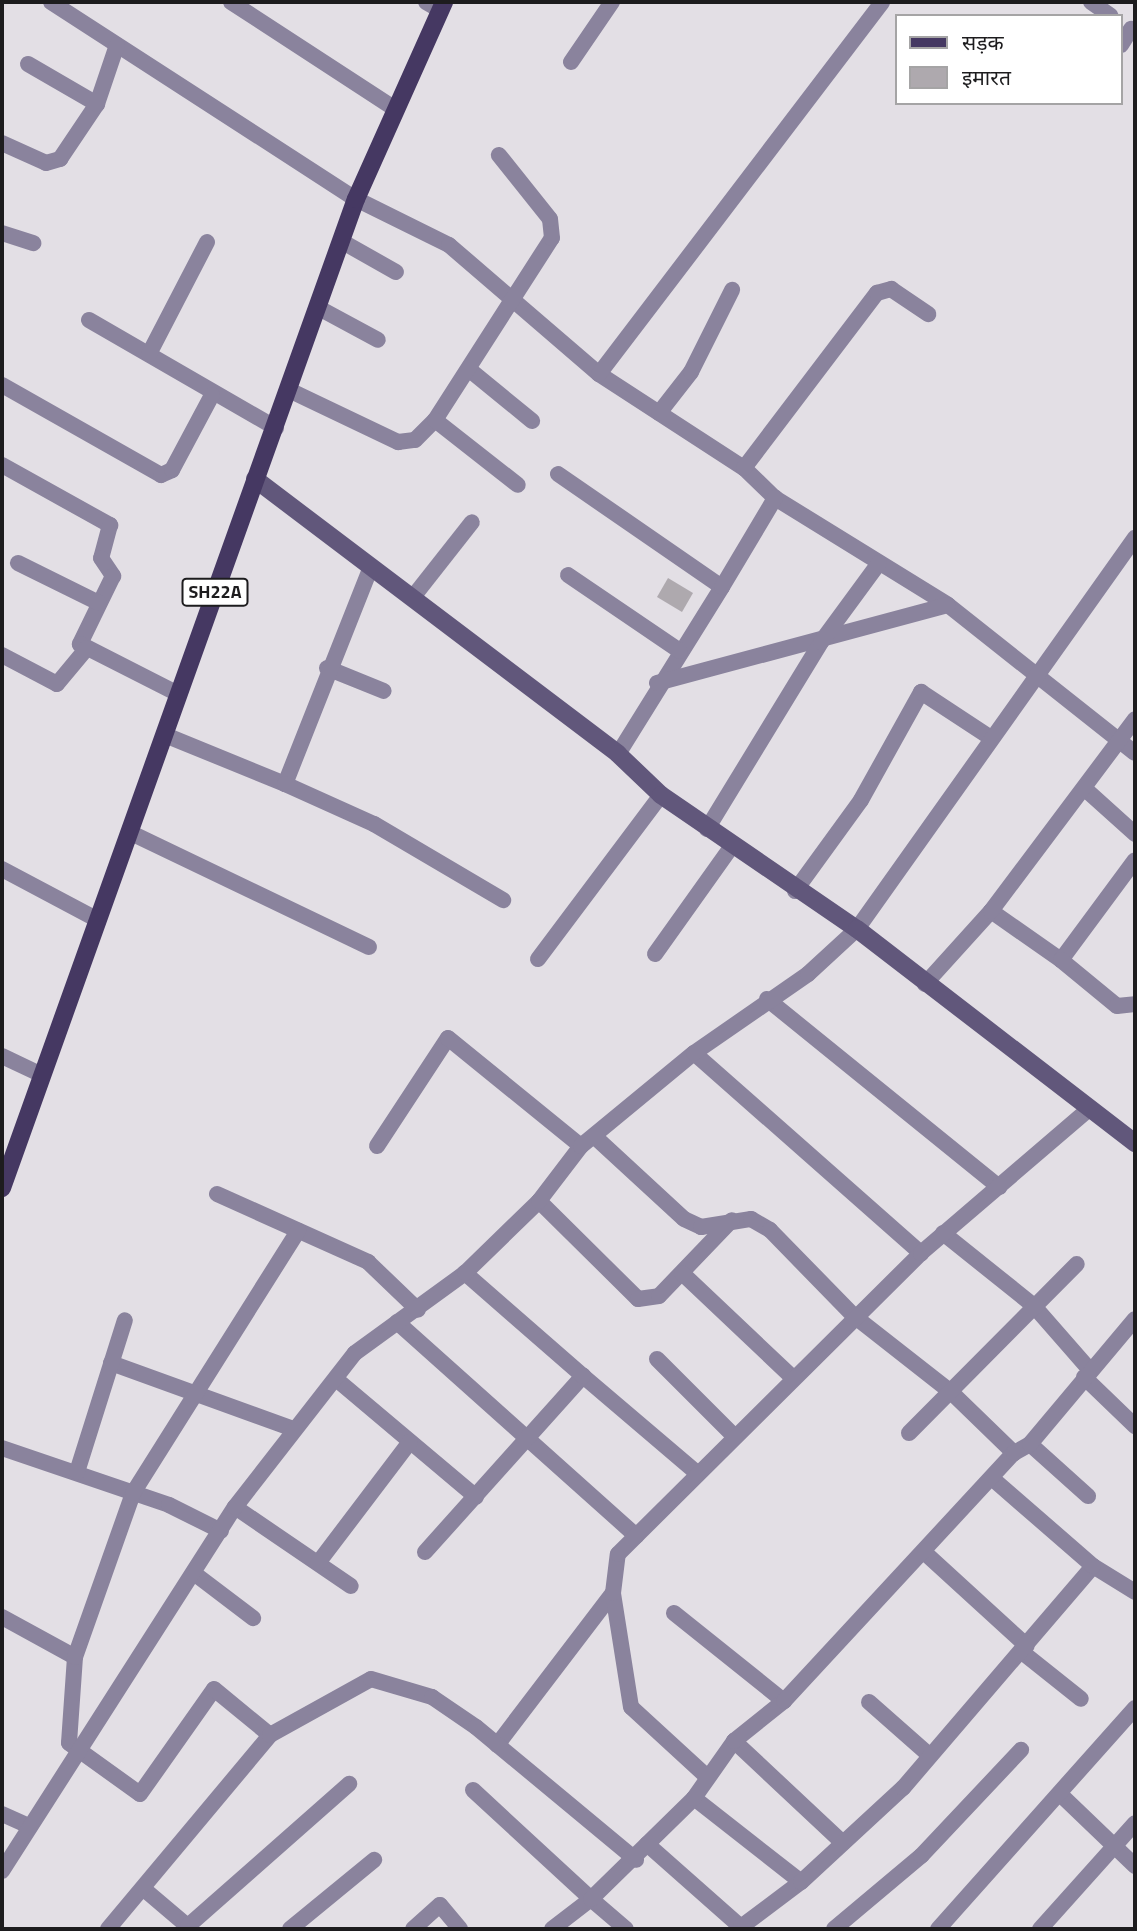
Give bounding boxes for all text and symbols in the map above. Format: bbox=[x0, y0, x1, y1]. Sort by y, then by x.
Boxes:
legend bbox=[895, 14, 1123, 105]
text: सड़क bbox=[962, 26, 1004, 58]
text: इमारत bbox=[962, 61, 1011, 93]
road number: SH22A bbox=[180, 578, 250, 606]

